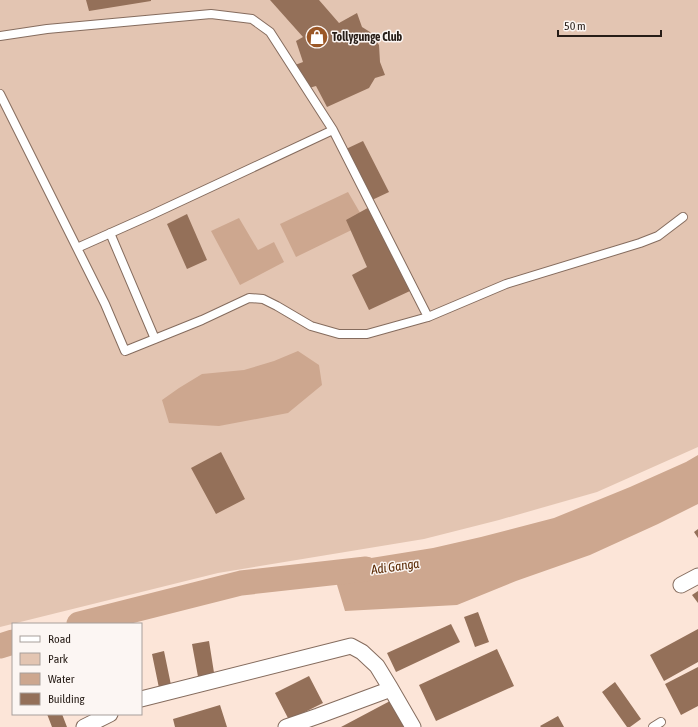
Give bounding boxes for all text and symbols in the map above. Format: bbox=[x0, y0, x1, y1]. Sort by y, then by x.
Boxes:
scale bar bbox=[558, 12, 661, 38]
text: 50 m bbox=[564, 19, 586, 33]
shop icon: Tollygunge Club bbox=[304, 24, 330, 50]
place label: Tollygunge Club bbox=[332, 30, 403, 44]
water label: Adi Ganga bbox=[369, 556, 420, 577]
legend bbox=[12, 623, 142, 715]
text: Road bbox=[48, 632, 71, 646]
text: Park bbox=[48, 652, 69, 666]
text: Water bbox=[48, 672, 75, 686]
text: Building bbox=[48, 692, 86, 706]

